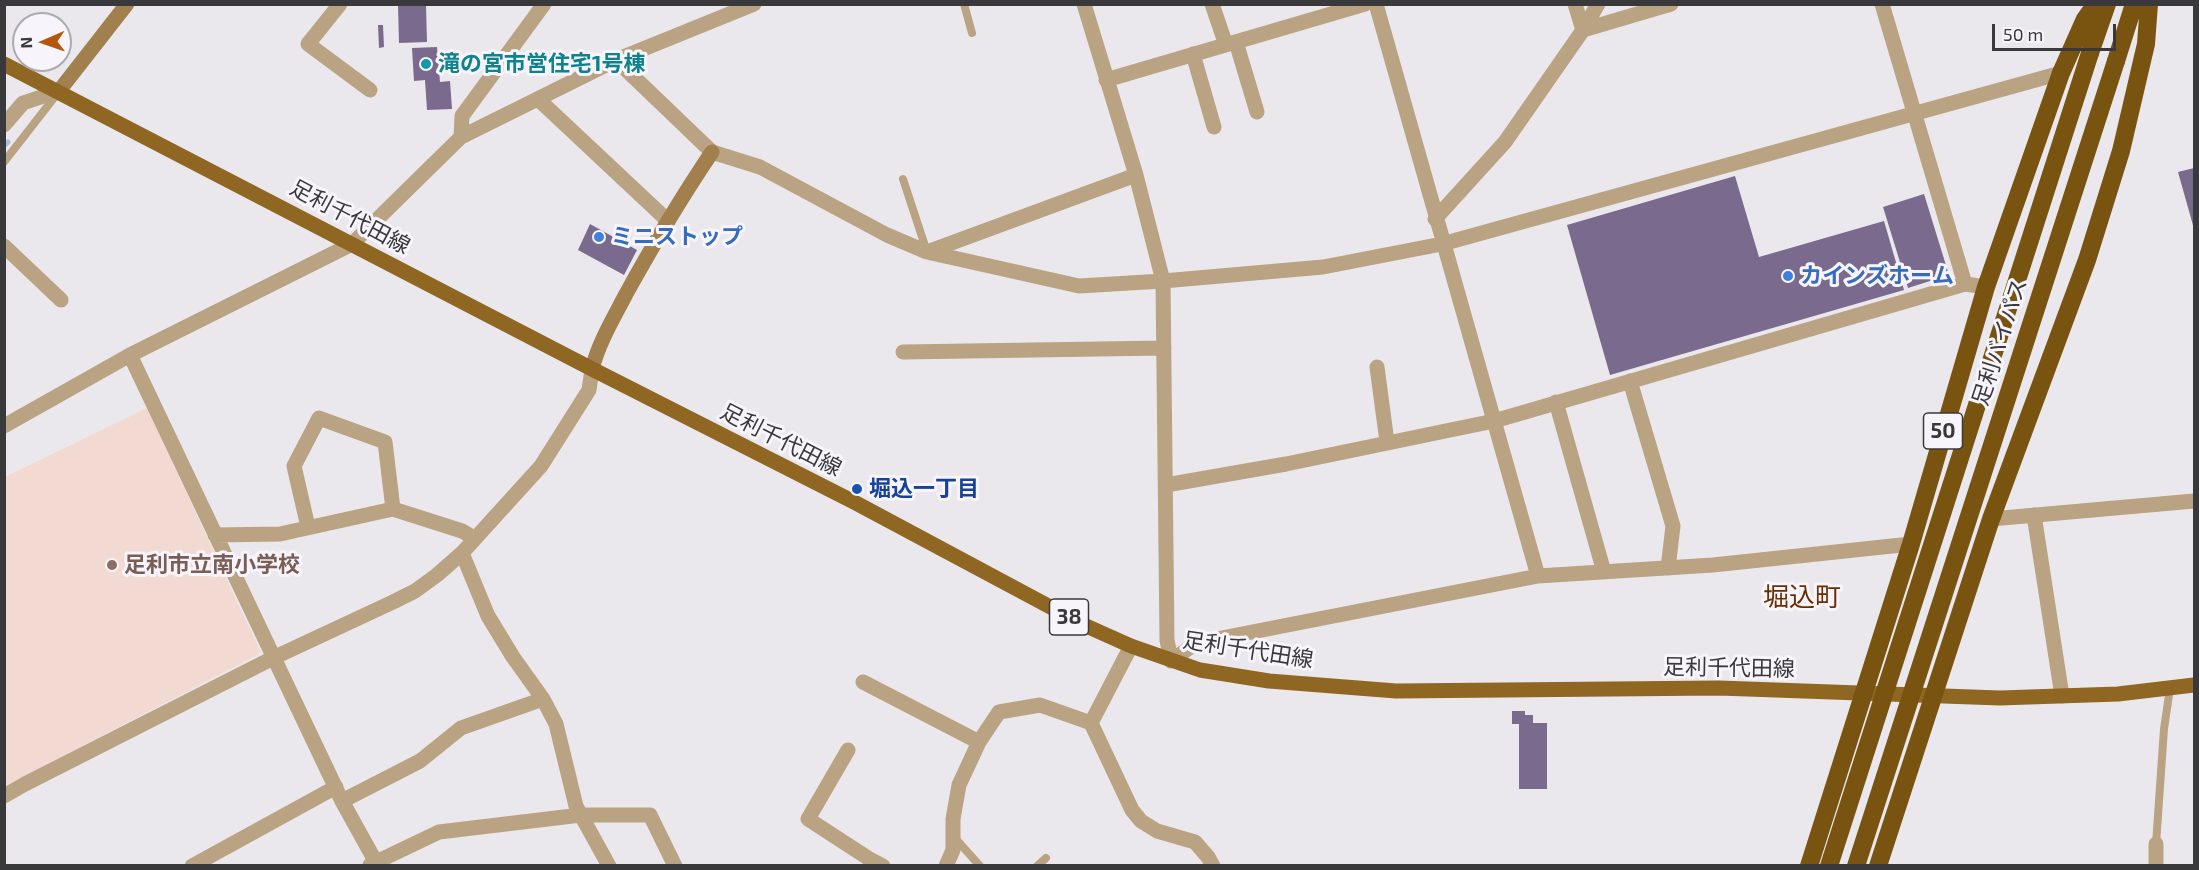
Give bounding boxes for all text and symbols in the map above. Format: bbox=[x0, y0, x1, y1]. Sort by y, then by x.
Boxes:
north arrow bbox=[12, 12, 72, 72]
scale bar bbox=[1995, 12, 2120, 50]
text: 50 m bbox=[2003, 23, 2043, 45]
text: N bbox=[16, 36, 35, 49]
place label: 滝の宮市営住宅1号棟 bbox=[438, 51, 646, 77]
marker: 滝の宮市営住宅1号棟 bbox=[419, 57, 433, 71]
street label: 足利千代田線 bbox=[286, 174, 414, 260]
place label: ミニストップ bbox=[611, 224, 743, 250]
marker: ミニストップ bbox=[592, 230, 606, 244]
place label: カインズホーム bbox=[1800, 263, 1954, 289]
marker: カインズホーム bbox=[1781, 269, 1795, 283]
street label: 足利バイパス bbox=[1967, 275, 2033, 409]
street label: 足利千代田線 bbox=[716, 398, 846, 482]
road number: 50 bbox=[1924, 413, 1962, 449]
place label: 堀込一丁目 bbox=[869, 476, 979, 502]
marker: 堀込一丁目 bbox=[850, 482, 864, 496]
place label: 足利市立南小学校 bbox=[124, 552, 300, 578]
marker: 足利市立南小学校 bbox=[105, 558, 119, 572]
district label: 堀込町 bbox=[1763, 581, 1841, 613]
road number: 38 bbox=[1050, 599, 1088, 635]
street label: 足利千代田線 bbox=[1181, 627, 1315, 673]
street label: 足利千代田線 bbox=[1663, 654, 1795, 682]

